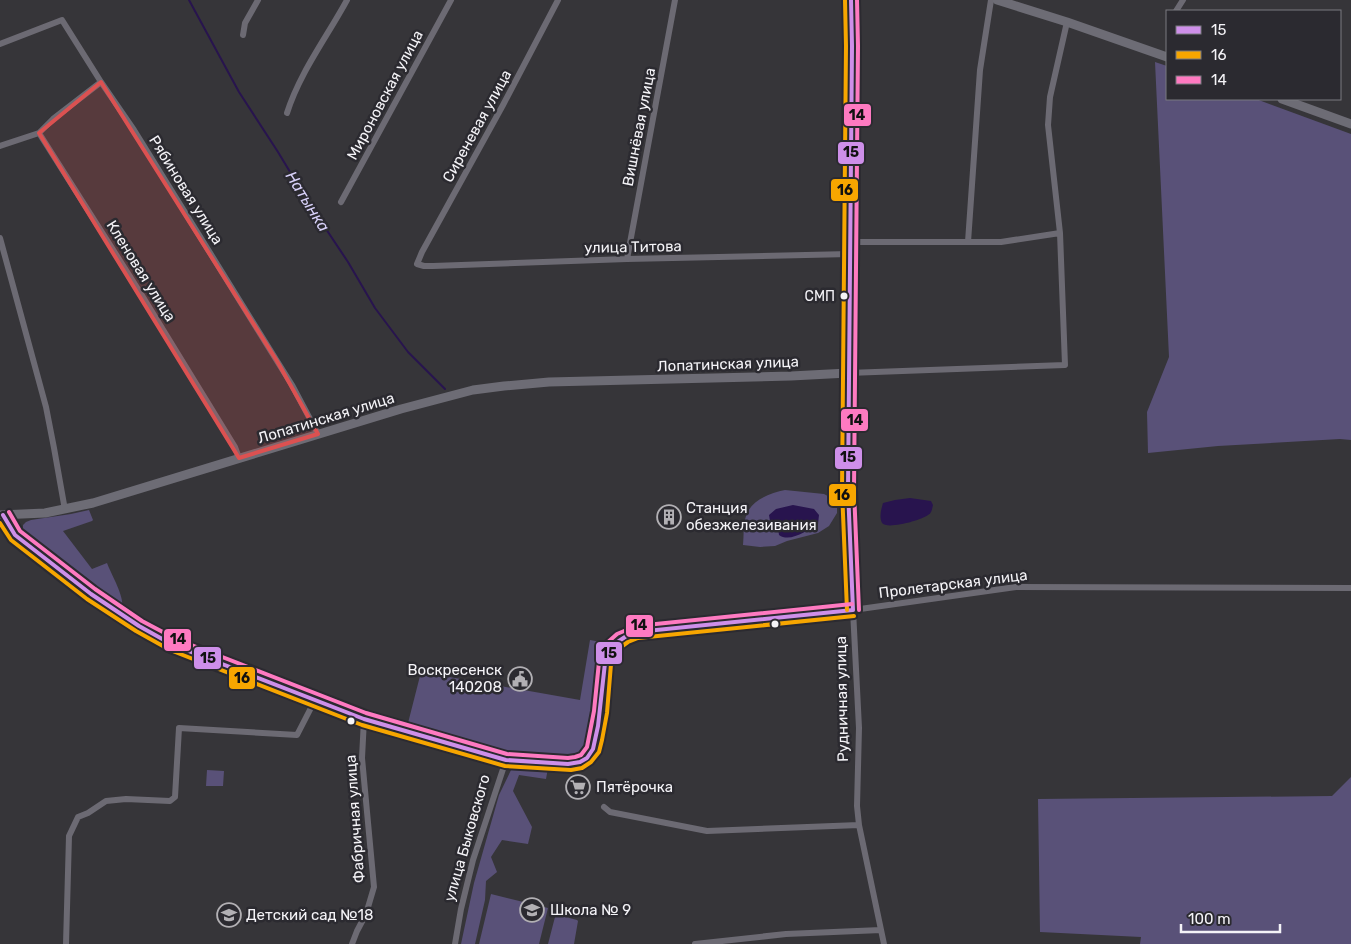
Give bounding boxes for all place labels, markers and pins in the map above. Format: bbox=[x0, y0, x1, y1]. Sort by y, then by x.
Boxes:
place label: СМП bbox=[805, 288, 835, 305]
marker: СМП bbox=[839, 291, 849, 301]
place label: Станция обезжелезивания bbox=[686, 499, 817, 534]
building icon: Станция обезжелезивания bbox=[656, 504, 682, 530]
unlabelled marker bbox=[770, 619, 780, 629]
place label: Воскресенск 140208 bbox=[408, 661, 502, 696]
public building icon: Воскресенск 140208 bbox=[507, 666, 533, 692]
unlabelled marker bbox=[346, 716, 356, 726]
supermarket icon: Пятёрочка bbox=[565, 774, 591, 800]
place label: Пятёрочка bbox=[596, 778, 673, 796]
school or university icon: Школа № 9 bbox=[519, 897, 545, 923]
place label: Школа № 9 bbox=[550, 901, 631, 919]
school or university icon: Детский сад №18 bbox=[216, 902, 242, 928]
place label: Детский сад №18 bbox=[246, 906, 374, 924]

